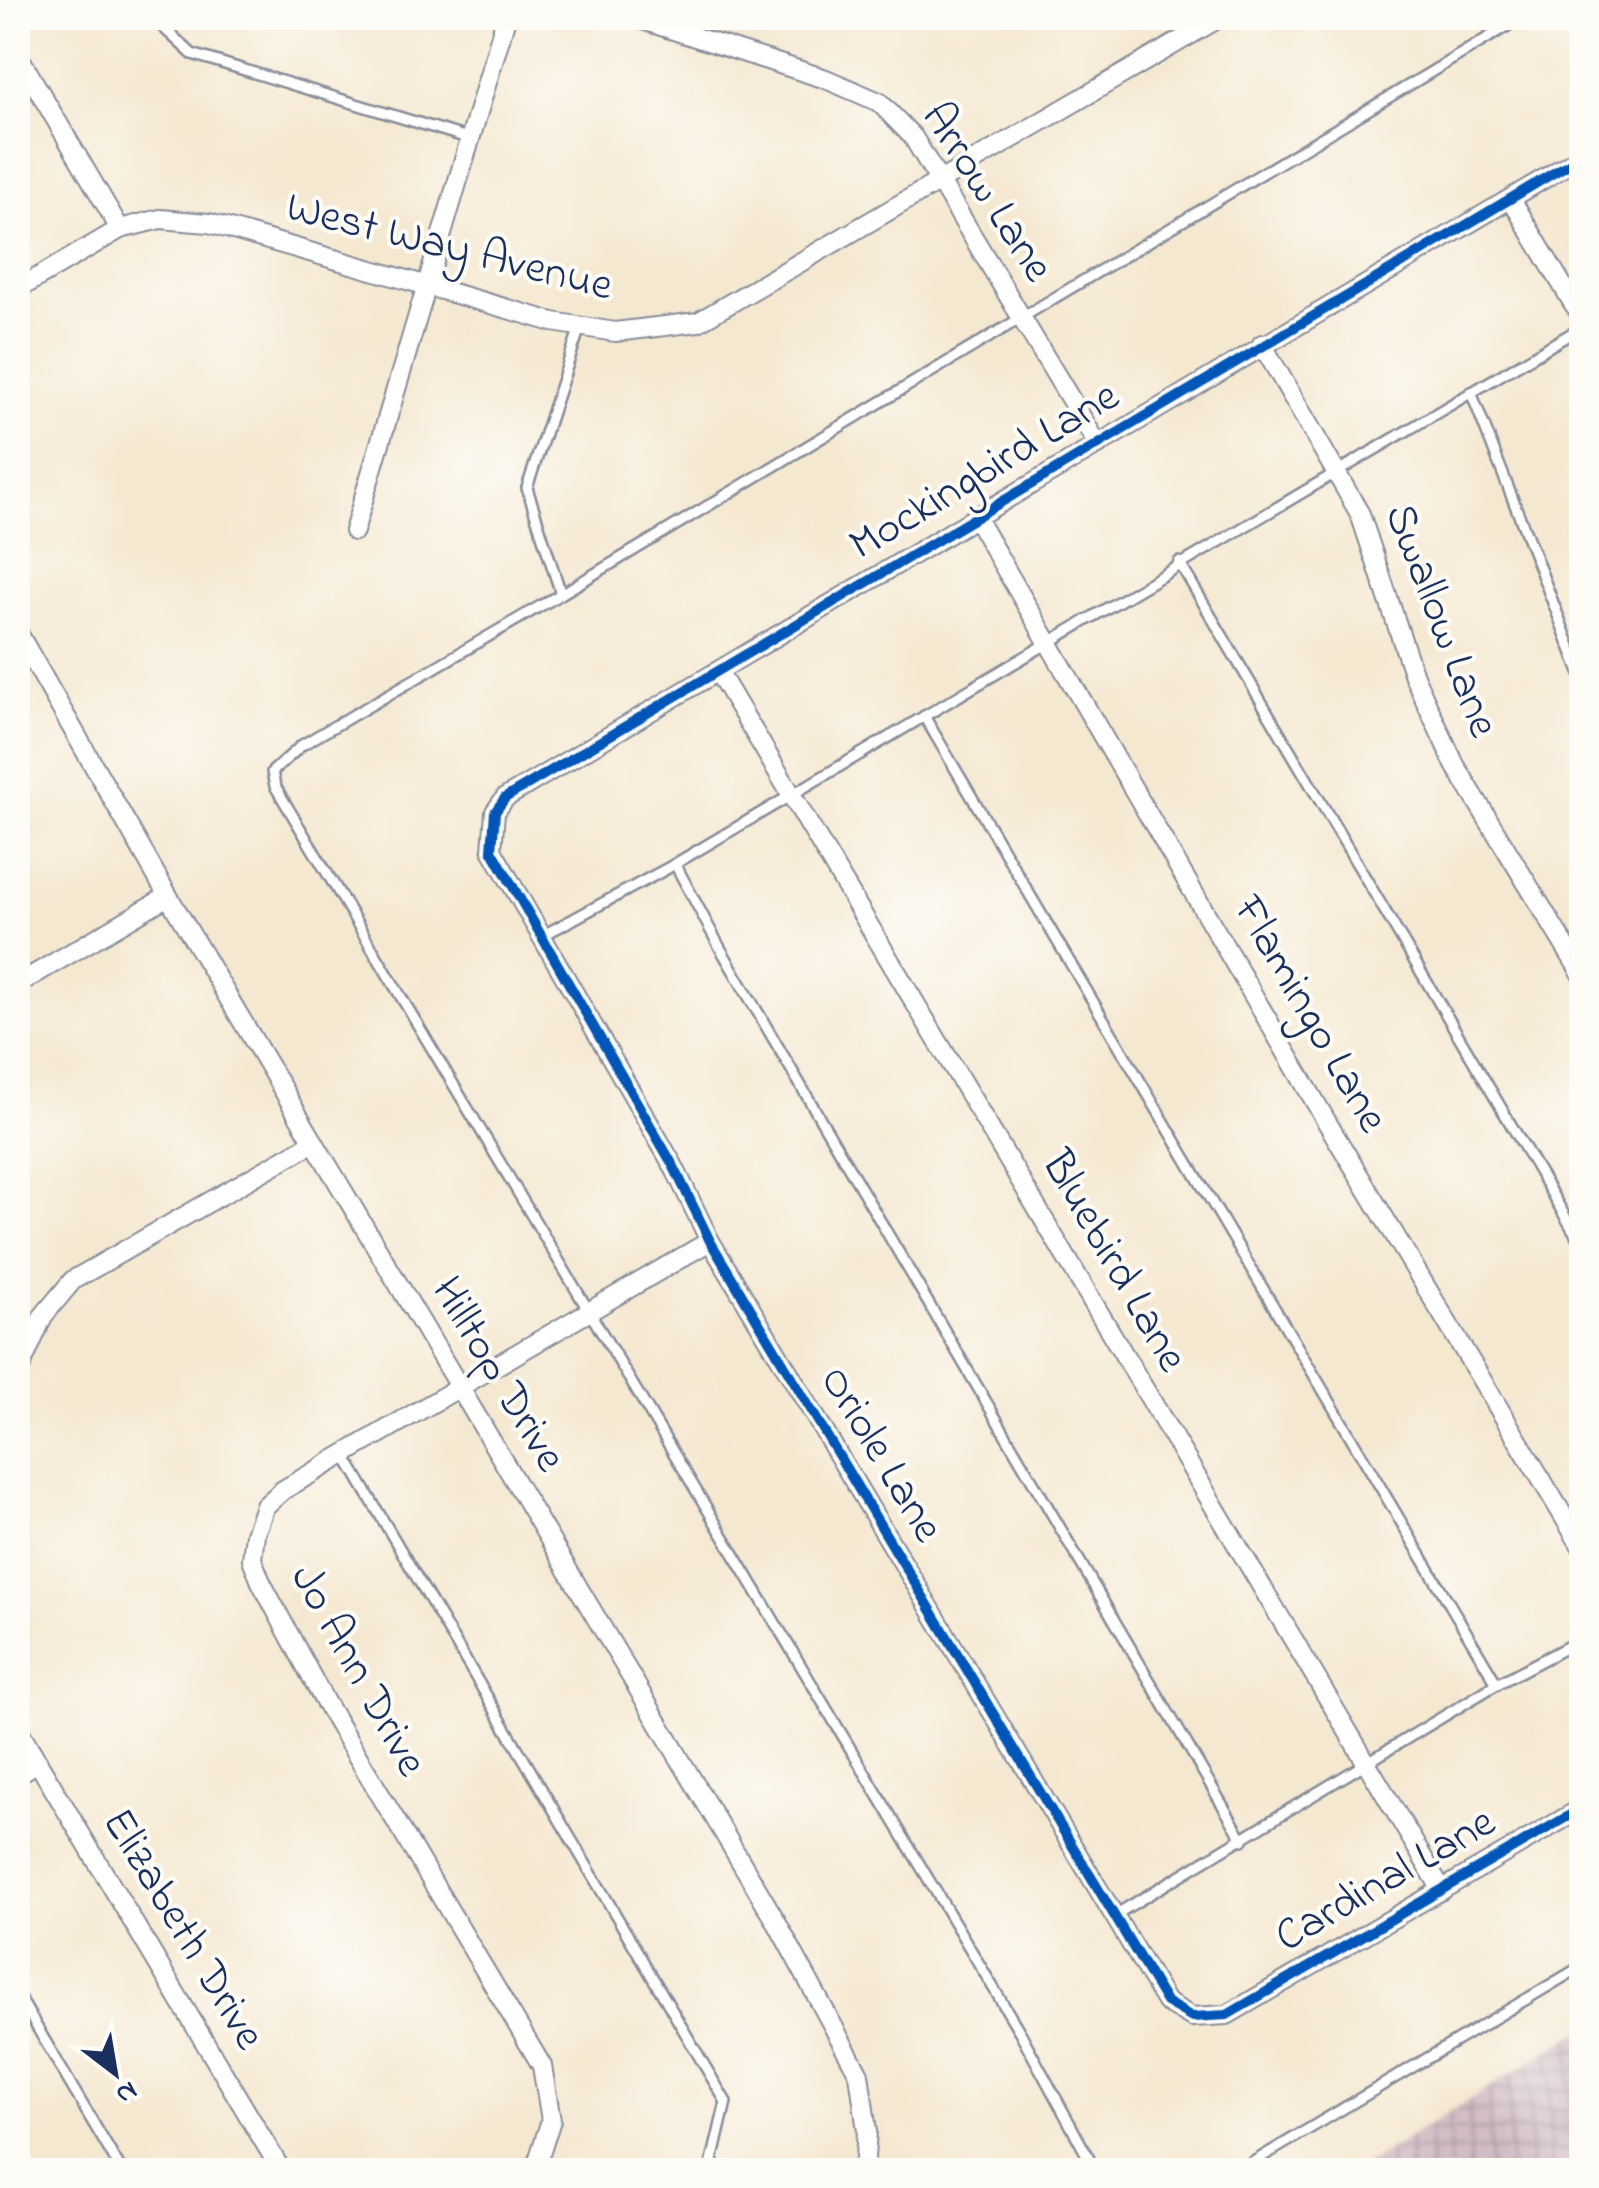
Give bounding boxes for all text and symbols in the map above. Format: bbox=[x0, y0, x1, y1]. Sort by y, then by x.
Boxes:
street label: Arrow Lane bbox=[903, 90, 1069, 297]
street label: West Way Avenue bbox=[279, 176, 620, 321]
street label: Mockingbird Lane bbox=[837, 365, 1134, 580]
street label: Swallow Lane bbox=[1365, 495, 1515, 748]
street label: Flamingo Lane bbox=[1213, 883, 1404, 1147]
street label: Bluebird Lane bbox=[1022, 1138, 1204, 1386]
street label: Hilltop Drive bbox=[413, 1265, 582, 1486]
street label: Oriole Lane bbox=[801, 1354, 959, 1557]
street label: Jo Ann Drive bbox=[271, 1553, 443, 1790]
street label: Cardinal Lane bbox=[1263, 1791, 1509, 1971]
street label: Elizabeth Drive bbox=[84, 1797, 281, 2064]
north arrow bbox=[65, 2023, 165, 2123]
text: N bbox=[107, 2069, 145, 2114]

